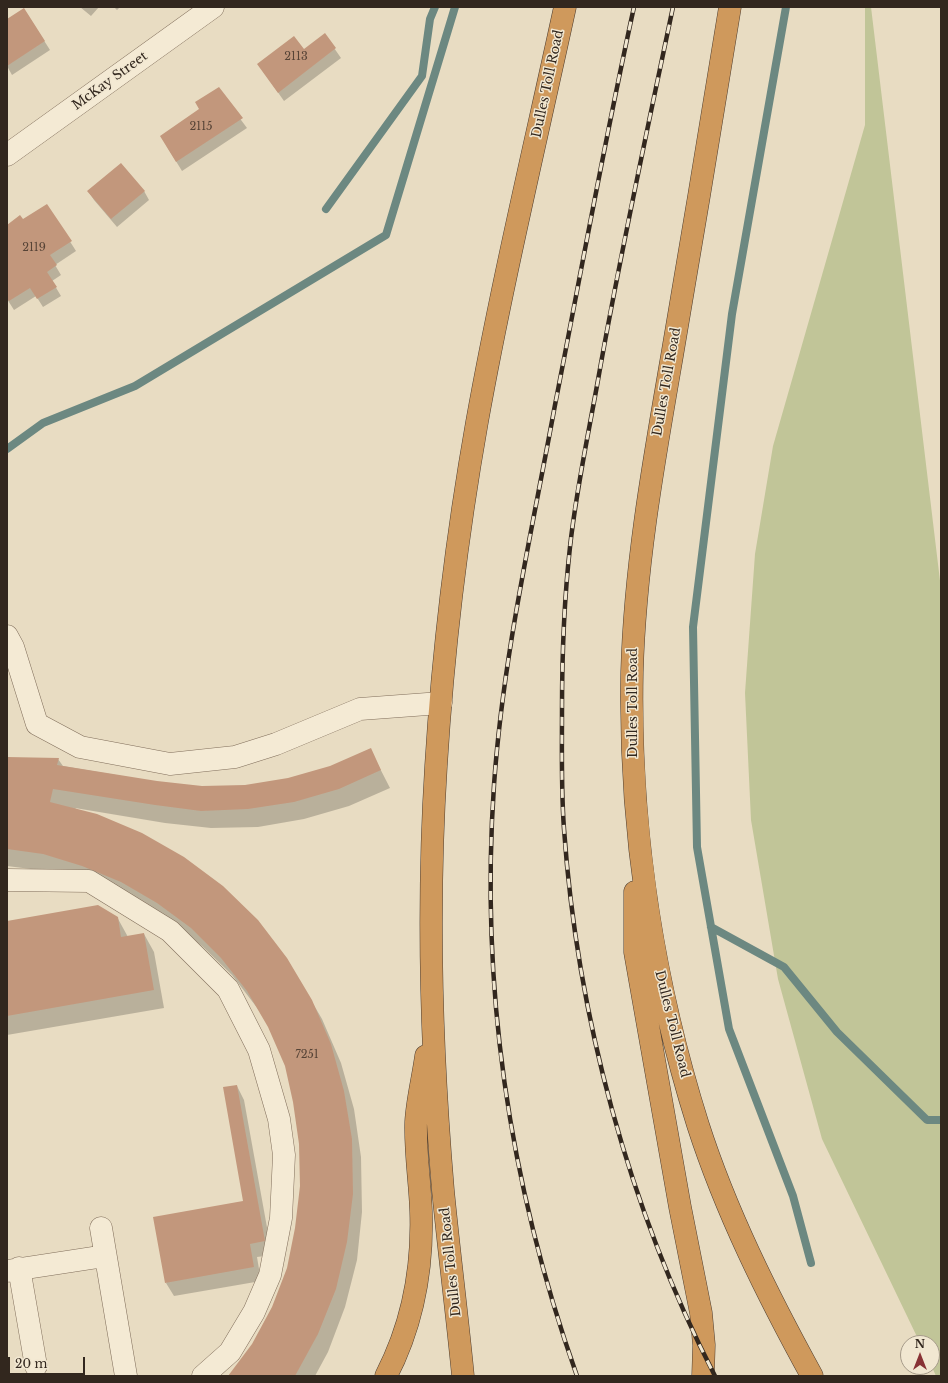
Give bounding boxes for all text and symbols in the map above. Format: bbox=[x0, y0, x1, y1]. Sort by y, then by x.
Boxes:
street label: Dulles Toll Road bbox=[529, 29, 567, 139]
street label: McKay Street bbox=[69, 49, 151, 113]
house number: 2113 bbox=[284, 50, 308, 64]
house number: 2115 bbox=[190, 120, 212, 134]
house number: 2119 bbox=[22, 241, 46, 255]
street label: Dulles Toll Road bbox=[650, 326, 684, 438]
street label: Dulles Toll Road bbox=[625, 648, 641, 758]
street label: Dulles Toll Road bbox=[651, 969, 693, 1079]
house number: 7251 bbox=[295, 1048, 319, 1062]
street label: Dulles Toll Road bbox=[437, 1206, 465, 1318]
north arrow bbox=[900, 1335, 940, 1375]
text: N bbox=[915, 1337, 925, 1351]
scale bar bbox=[10, 1349, 87, 1375]
text: 20 m bbox=[15, 1356, 47, 1371]

